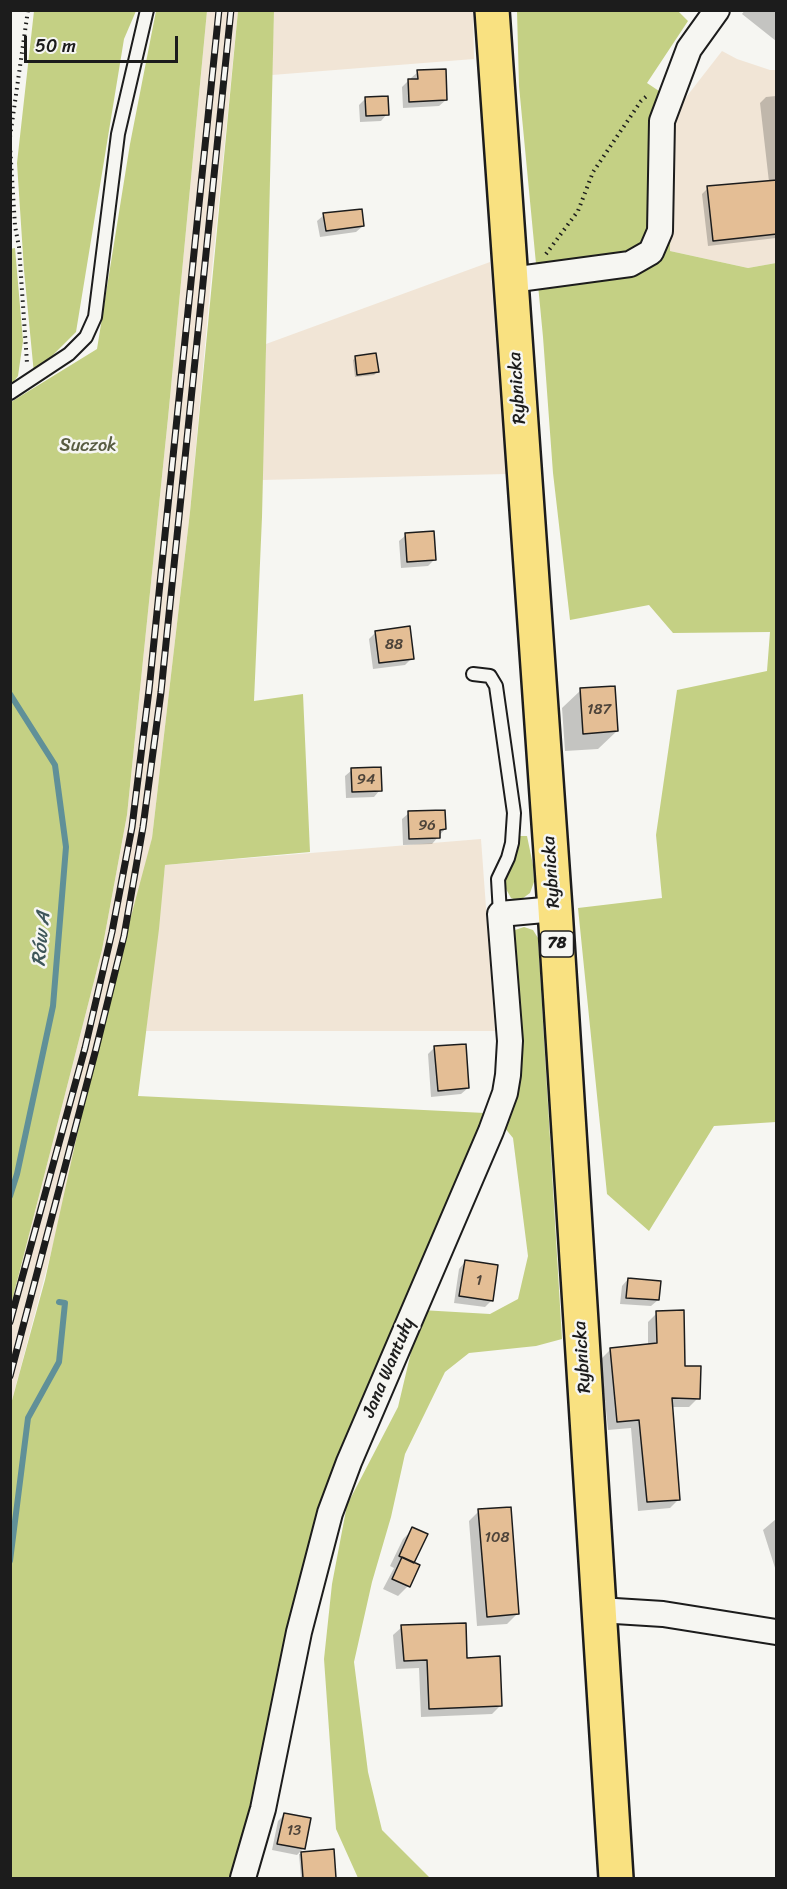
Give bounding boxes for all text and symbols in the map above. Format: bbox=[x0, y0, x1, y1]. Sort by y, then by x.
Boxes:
scale bar bbox=[27, 24, 182, 62]
text: 50 m bbox=[35, 30, 76, 62]
street label: Rybnicka bbox=[505, 351, 531, 425]
park label: Suczok bbox=[59, 435, 117, 457]
house number: 88 bbox=[385, 636, 403, 654]
house number: 187 bbox=[587, 701, 611, 719]
house number: 94 bbox=[357, 771, 375, 789]
house number: 96 bbox=[418, 817, 436, 835]
street label: Rybnicka bbox=[539, 835, 565, 909]
water label: Rów A bbox=[28, 911, 56, 967]
road number: 78 bbox=[540, 931, 574, 957]
house number: 1 bbox=[476, 1272, 482, 1290]
street label: Jana Wantuły bbox=[358, 1315, 420, 1421]
street label: Rybnicka bbox=[570, 1320, 596, 1394]
house number: 108 bbox=[485, 1529, 509, 1547]
house number: 13 bbox=[287, 1822, 301, 1840]

